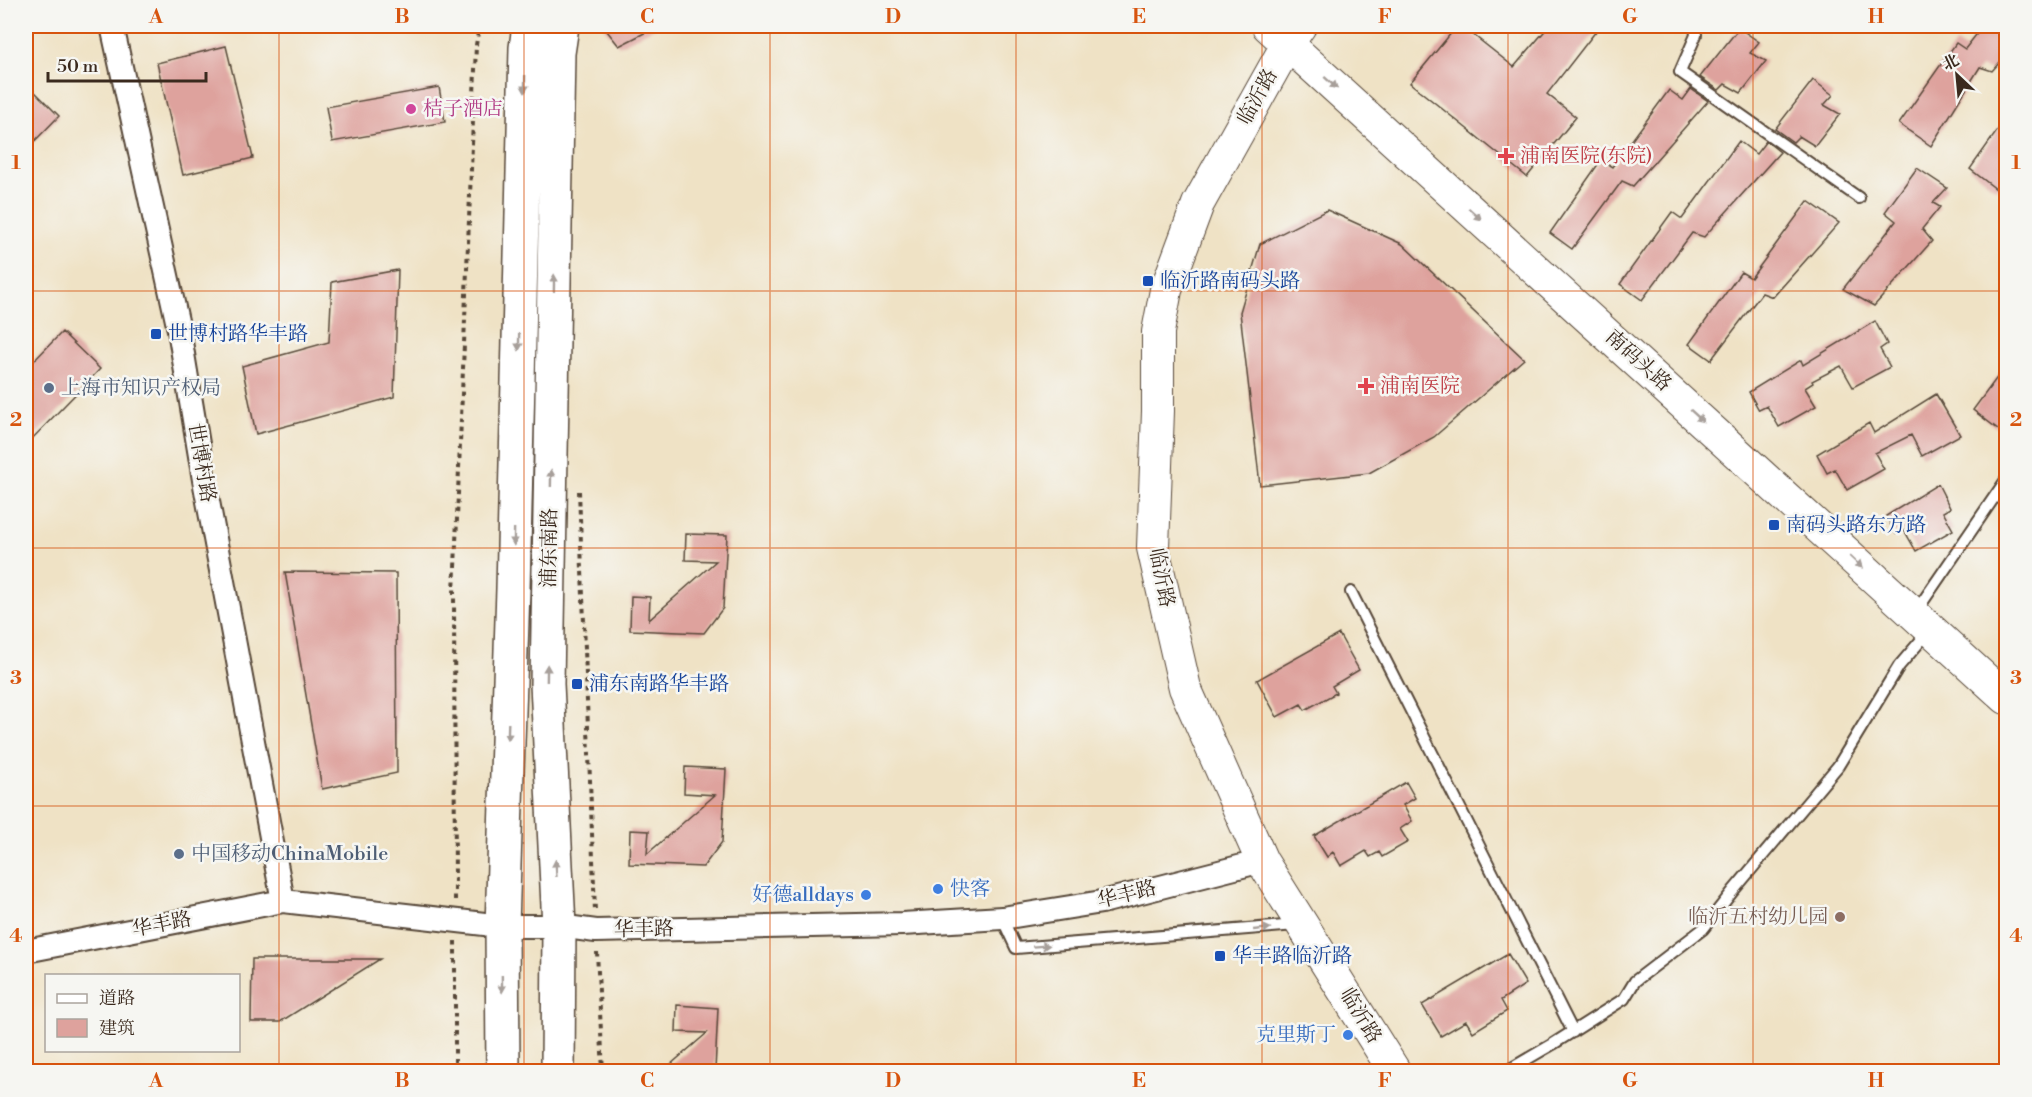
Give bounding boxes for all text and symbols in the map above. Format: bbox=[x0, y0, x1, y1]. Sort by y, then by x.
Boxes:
text: A bbox=[148, 5, 164, 30]
text: B bbox=[394, 5, 410, 30]
text: C bbox=[640, 5, 654, 30]
text: D bbox=[885, 5, 901, 30]
text: E bbox=[1132, 5, 1146, 30]
text: F bbox=[1378, 5, 1392, 30]
text: G bbox=[1622, 5, 1638, 30]
text: H bbox=[1868, 5, 1885, 30]
scale bar bbox=[48, 45, 206, 83]
north arrow bbox=[1927, 45, 1987, 105]
text: 北 bbox=[1939, 50, 1962, 75]
text: 50 m bbox=[57, 55, 99, 78]
street label: 临沂路 bbox=[1233, 65, 1283, 129]
one-way arrow bbox=[521, 74, 530, 93]
one-way arrow bbox=[1323, 76, 1338, 89]
place label: 桔子酒店 bbox=[423, 97, 503, 122]
marker: 桔子酒店 bbox=[404, 102, 418, 116]
place label: 浦南医院(东院) bbox=[1520, 144, 1652, 169]
marker: 浦南医院(东院) bbox=[1497, 147, 1515, 165]
text: 1 bbox=[11, 151, 21, 176]
text: 1 bbox=[2011, 151, 2021, 176]
one-way arrow bbox=[1468, 207, 1483, 221]
place label: 临沂路南码头路 bbox=[1160, 269, 1300, 294]
one-way arrow bbox=[550, 273, 559, 292]
marker: 临沂路南码头路 bbox=[1141, 274, 1155, 288]
place label: 世博村路华丰路 bbox=[168, 322, 308, 347]
street label: 南码头路 bbox=[1600, 325, 1676, 397]
marker: 世博村路华丰路 bbox=[149, 327, 163, 341]
one-way arrow bbox=[514, 332, 524, 351]
place label: 浦南医院 bbox=[1380, 374, 1460, 399]
place label: 上海市知识产权局 bbox=[61, 376, 221, 401]
marker: 浦南医院 bbox=[1357, 377, 1375, 395]
marker: 上海市知识产权局 bbox=[42, 381, 56, 395]
text: 2 bbox=[10, 408, 22, 433]
text: 2 bbox=[2010, 408, 2022, 433]
one-way arrow bbox=[1690, 409, 1705, 423]
street label: 世博村路 bbox=[182, 421, 220, 505]
one-way arrow bbox=[546, 468, 556, 487]
street label: 浦东南路 bbox=[537, 508, 563, 588]
place label: 南码头路东方路 bbox=[1786, 513, 1926, 538]
marker: 南码头路东方路 bbox=[1767, 518, 1781, 532]
one-way arrow bbox=[510, 527, 519, 546]
street label: 临沂路 bbox=[1143, 546, 1179, 610]
one-way arrow bbox=[1849, 555, 1864, 569]
one-way arrow bbox=[543, 663, 552, 682]
text: 3 bbox=[10, 666, 22, 691]
text: 3 bbox=[2010, 666, 2022, 691]
place label: 浦东南路华丰路 bbox=[589, 672, 729, 697]
marker: 浦东南路华丰路 bbox=[570, 677, 584, 691]
one-way arrow bbox=[504, 722, 513, 741]
place label: 中国移动ChinaMobile bbox=[191, 842, 388, 867]
marker: 中国移动ChinaMobile bbox=[172, 847, 186, 861]
one-way arrow bbox=[552, 858, 561, 877]
street label: 华丰路 bbox=[1095, 876, 1159, 914]
place label: 快客 bbox=[950, 877, 990, 902]
marker: 快客 bbox=[931, 882, 945, 896]
place label: 好德alldays bbox=[752, 883, 854, 908]
marker: 好德alldays bbox=[859, 888, 873, 902]
place label: 临沂五村幼儿园 bbox=[1688, 905, 1828, 930]
street label: 华丰路 bbox=[130, 907, 194, 943]
marker: 临沂五村幼儿园 bbox=[1833, 910, 1847, 924]
street label: 华丰路 bbox=[614, 917, 674, 943]
text: 4 bbox=[9, 924, 23, 949]
one-way arrow bbox=[1252, 924, 1271, 934]
text: 4 bbox=[2009, 924, 2023, 949]
one-way arrow bbox=[1032, 942, 1051, 951]
place label: 华丰路临沂路 bbox=[1232, 944, 1352, 969]
marker: 华丰路临沂路 bbox=[1213, 949, 1227, 963]
legend bbox=[45, 974, 240, 1052]
one-way arrow bbox=[498, 975, 507, 994]
street label: 临沂路 bbox=[1334, 984, 1386, 1048]
text: 道路 bbox=[99, 987, 135, 1010]
text: 建筑 bbox=[99, 1017, 135, 1040]
place label: 克里斯丁 bbox=[1256, 1023, 1336, 1048]
marker: 克里斯丁 bbox=[1341, 1028, 1355, 1042]
text: A bbox=[148, 1069, 164, 1094]
text: B bbox=[394, 1069, 410, 1094]
text: C bbox=[640, 1069, 654, 1094]
text: D bbox=[885, 1069, 901, 1094]
text: E bbox=[1132, 1069, 1146, 1094]
text: F bbox=[1378, 1069, 1392, 1094]
text: G bbox=[1622, 1069, 1638, 1094]
text: H bbox=[1868, 1069, 1885, 1094]

